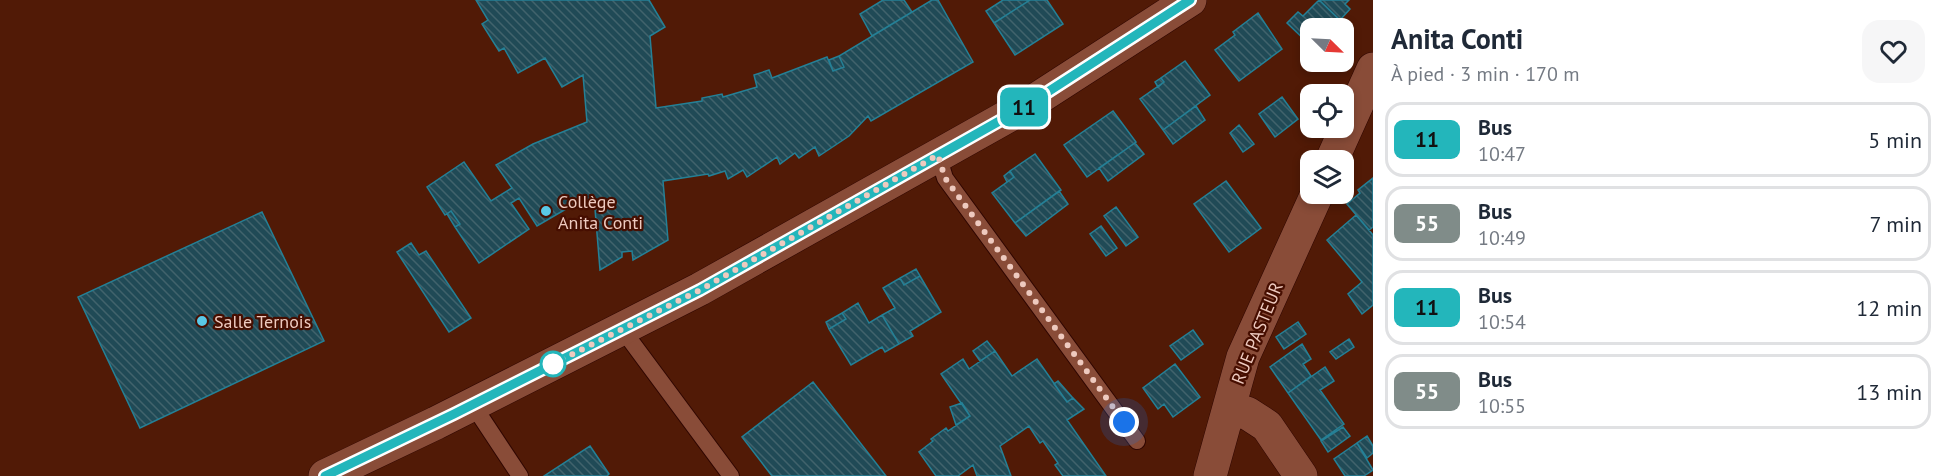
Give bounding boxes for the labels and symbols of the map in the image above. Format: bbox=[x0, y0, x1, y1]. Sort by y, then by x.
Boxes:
north arrow bbox=[1300, 18, 1354, 72]
line badge: 11 bbox=[997, 88, 1051, 126]
place label: Collège Anita Conti bbox=[558, 190, 643, 234]
marker: Collège Anita Conti bbox=[539, 204, 553, 218]
street label: RUE PASTEUR bbox=[1226, 278, 1288, 387]
place label: Salle Ternois bbox=[214, 310, 311, 333]
marker: Salle Ternois bbox=[195, 314, 209, 328]
unlabelled marker bbox=[540, 351, 566, 377]
your location bbox=[1109, 407, 1139, 437]

